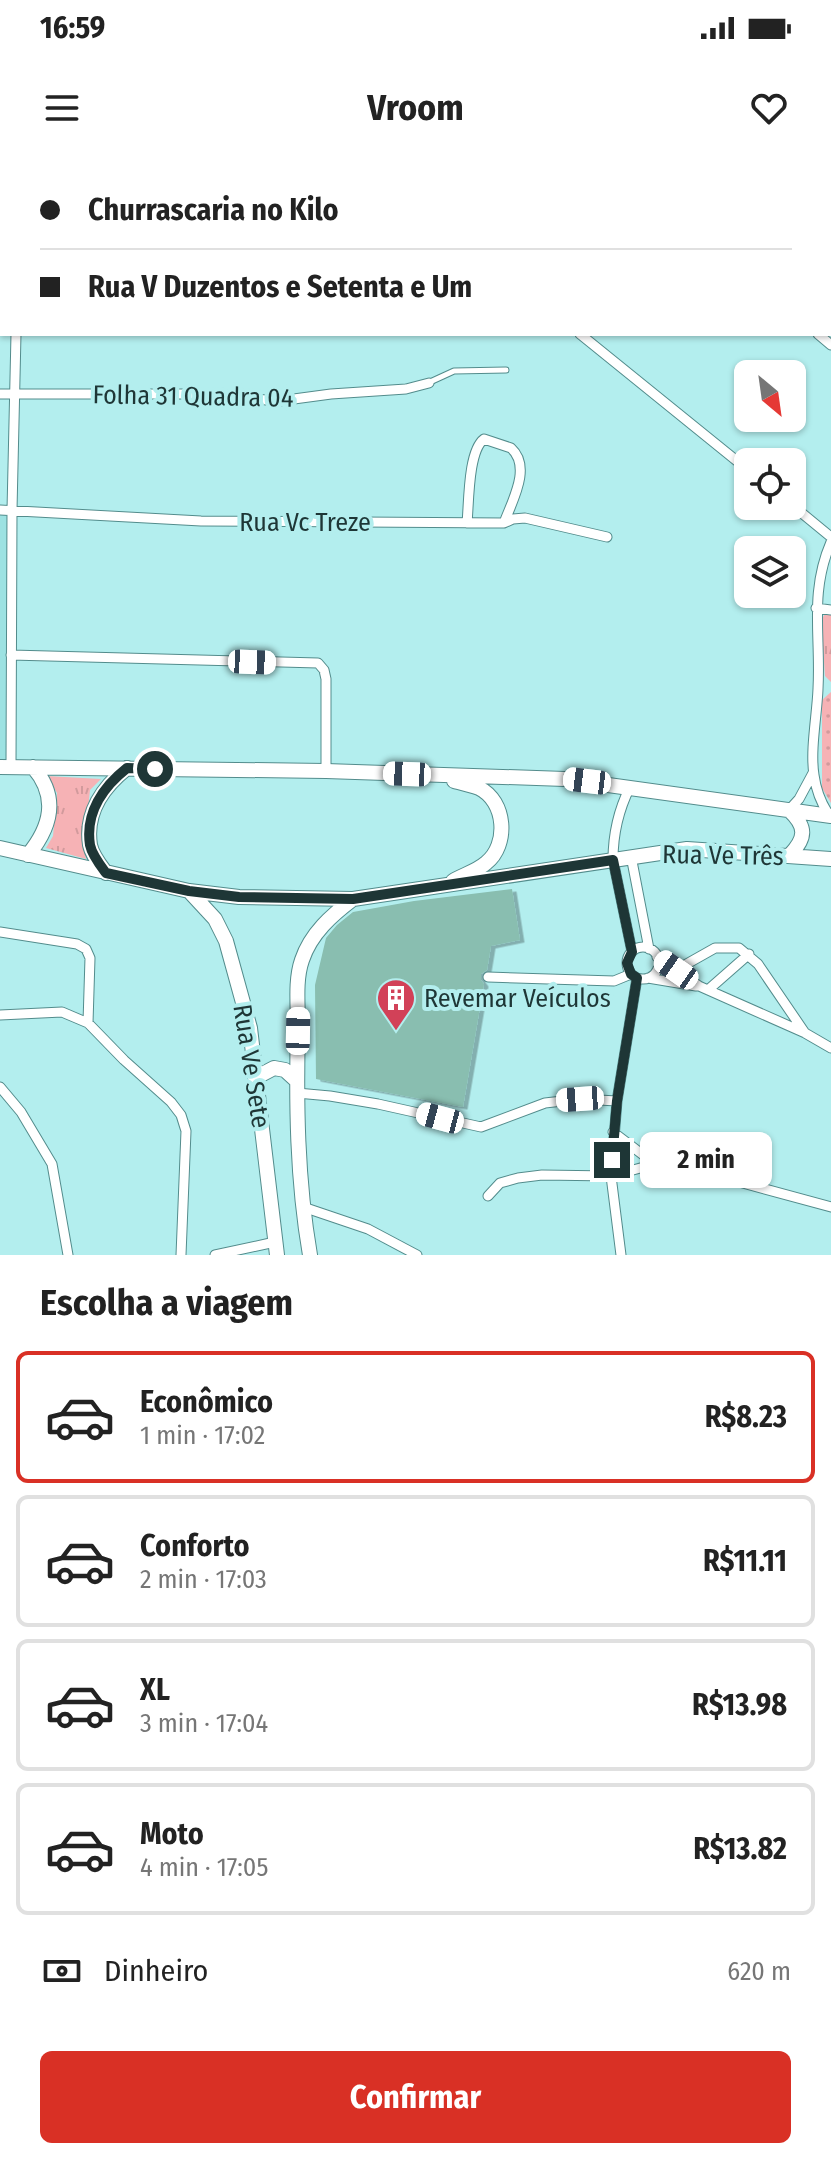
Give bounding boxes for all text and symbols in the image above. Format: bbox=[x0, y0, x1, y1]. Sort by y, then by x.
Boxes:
text: 16:59 bbox=[40, 10, 105, 46]
icon: menu bbox=[40, 86, 84, 130]
text: Vroom bbox=[367, 86, 464, 130]
icon: heart bbox=[747, 86, 791, 130]
text: Churrascaria no Kilo bbox=[88, 192, 339, 228]
text: Rua V Duzentos e Setenta e Um bbox=[88, 269, 472, 305]
north arrow bbox=[734, 360, 806, 432]
map controls bbox=[734, 360, 806, 608]
street label: Folha 31 Quadra 04 bbox=[92, 379, 294, 414]
button: locate bbox=[734, 448, 806, 520]
street label: Rua Vc Treze bbox=[239, 507, 371, 538]
button: layers bbox=[734, 536, 806, 608]
car bbox=[228, 649, 276, 675]
route start bbox=[137, 751, 173, 787]
car bbox=[383, 761, 431, 787]
car bbox=[562, 766, 612, 796]
street label: Rua Ve Três bbox=[662, 839, 784, 872]
car bbox=[649, 946, 703, 994]
building icon: Revemar Veículos bbox=[375, 977, 417, 1032]
place label: Revemar Veículos bbox=[424, 983, 611, 1014]
street label: Rua Ve Sete bbox=[226, 1002, 277, 1130]
car bbox=[286, 1007, 310, 1055]
car bbox=[555, 1085, 605, 1113]
car bbox=[414, 1100, 466, 1136]
callout: 2 min bbox=[640, 1132, 772, 1188]
route end bbox=[594, 1142, 630, 1178]
text: 2 min bbox=[677, 1144, 735, 1175]
text: Escolha a viagem bbox=[40, 1281, 293, 1325]
icon: car bbox=[44, 1381, 116, 1453]
text: Econômico bbox=[140, 1384, 273, 1420]
text: R$8.23 bbox=[705, 1399, 787, 1435]
text: 1 min · 17:02 bbox=[140, 1420, 265, 1451]
icon: car bbox=[44, 1525, 116, 1597]
text: Conforto bbox=[140, 1528, 249, 1564]
text: R$11.11 bbox=[703, 1543, 787, 1579]
text: 2 min · 17:03 bbox=[140, 1564, 267, 1595]
icon: car bbox=[44, 1669, 116, 1741]
text: XL bbox=[140, 1672, 170, 1708]
text: R$13.98 bbox=[692, 1687, 787, 1723]
text: 3 min · 17:04 bbox=[140, 1708, 268, 1739]
icon: car bbox=[44, 1813, 116, 1885]
text: Moto bbox=[140, 1816, 204, 1852]
text: R$13.82 bbox=[693, 1831, 787, 1867]
text: 4 min · 17:05 bbox=[140, 1852, 268, 1883]
icon: cash bbox=[40, 1949, 84, 1993]
text: Dinheiro bbox=[104, 1953, 208, 1989]
text: 620 m bbox=[727, 1956, 791, 1987]
button: Confirmar bbox=[40, 2051, 791, 2143]

